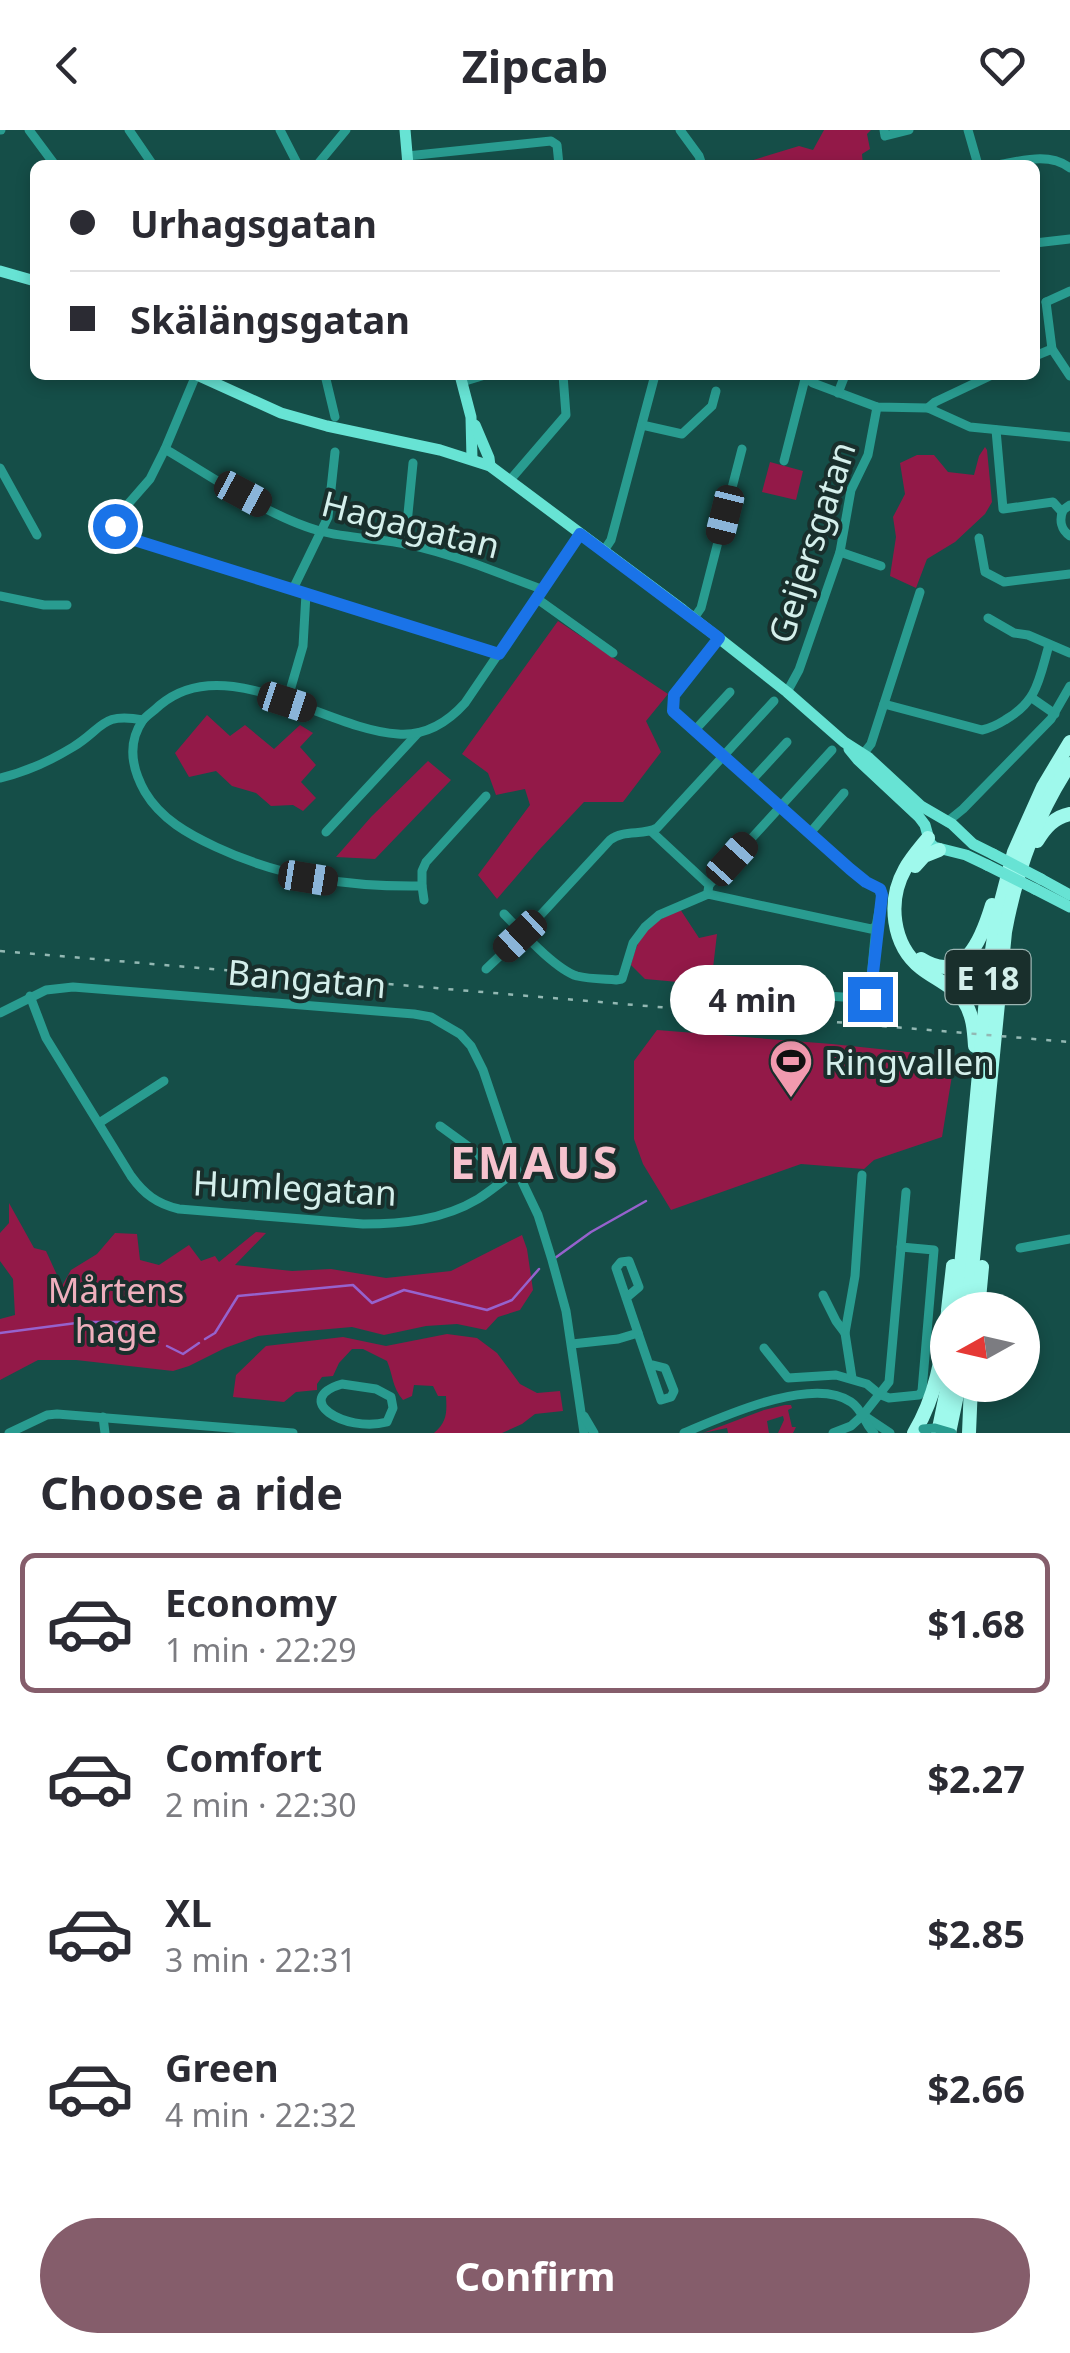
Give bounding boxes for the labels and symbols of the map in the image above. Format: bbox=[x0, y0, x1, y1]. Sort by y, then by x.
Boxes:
street label: Geijersgatan bbox=[756, 435, 866, 649]
car bbox=[209, 467, 277, 521]
street label: Hagagatan bbox=[317, 479, 505, 569]
car bbox=[703, 482, 747, 548]
route start bbox=[93, 504, 138, 549]
car bbox=[254, 678, 320, 726]
car bbox=[701, 827, 763, 891]
car bbox=[276, 858, 340, 898]
car bbox=[488, 905, 552, 967]
street label: Bangatan bbox=[226, 948, 388, 1008]
road number: E 18 bbox=[946, 950, 1030, 1004]
callout: 4 min bbox=[670, 964, 835, 1034]
route end bbox=[848, 977, 893, 1022]
sports icon: Ringvallen bbox=[768, 1038, 814, 1099]
place label: Ringvallen bbox=[824, 1038, 995, 1085]
district label: EMAUS bbox=[450, 1131, 620, 1192]
street label: Humlegatan bbox=[192, 1158, 398, 1216]
park label: Mårtens hage bbox=[48, 1266, 184, 1353]
north arrow bbox=[930, 1292, 1040, 1402]

